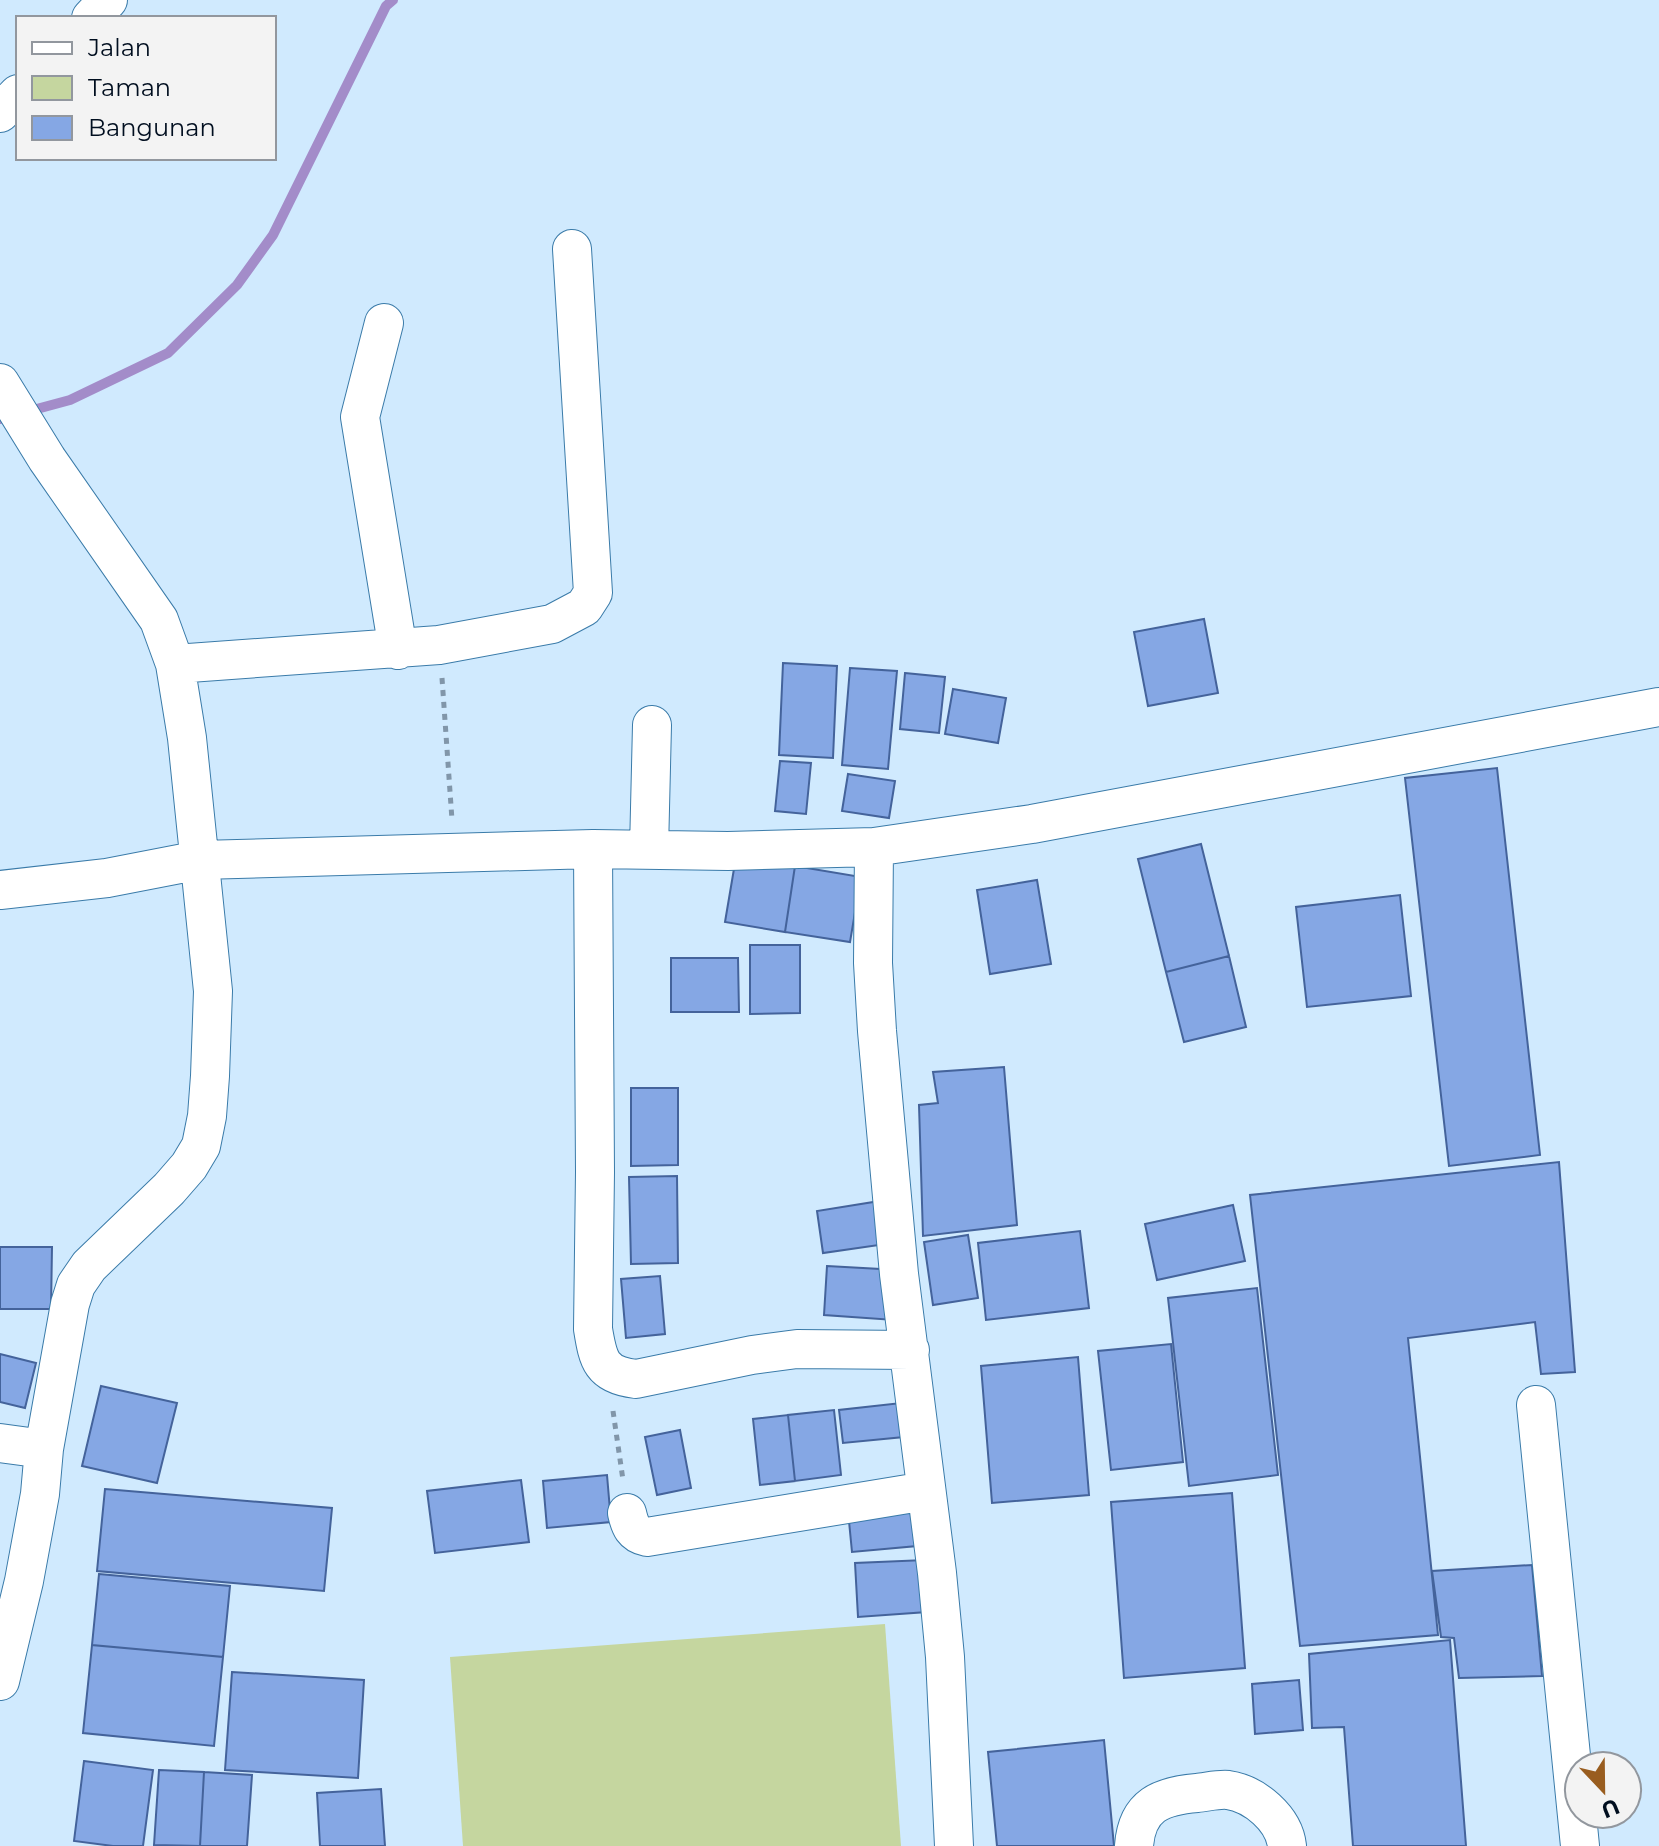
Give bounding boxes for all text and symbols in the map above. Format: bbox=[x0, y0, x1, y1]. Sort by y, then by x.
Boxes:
legend bbox=[16, 16, 276, 160]
text: Jalan bbox=[87, 33, 151, 62]
text: Taman bbox=[88, 73, 171, 102]
text: Bangunan bbox=[88, 113, 216, 142]
north arrow bbox=[1563, 1750, 1643, 1830]
text: U bbox=[1597, 1792, 1623, 1824]

